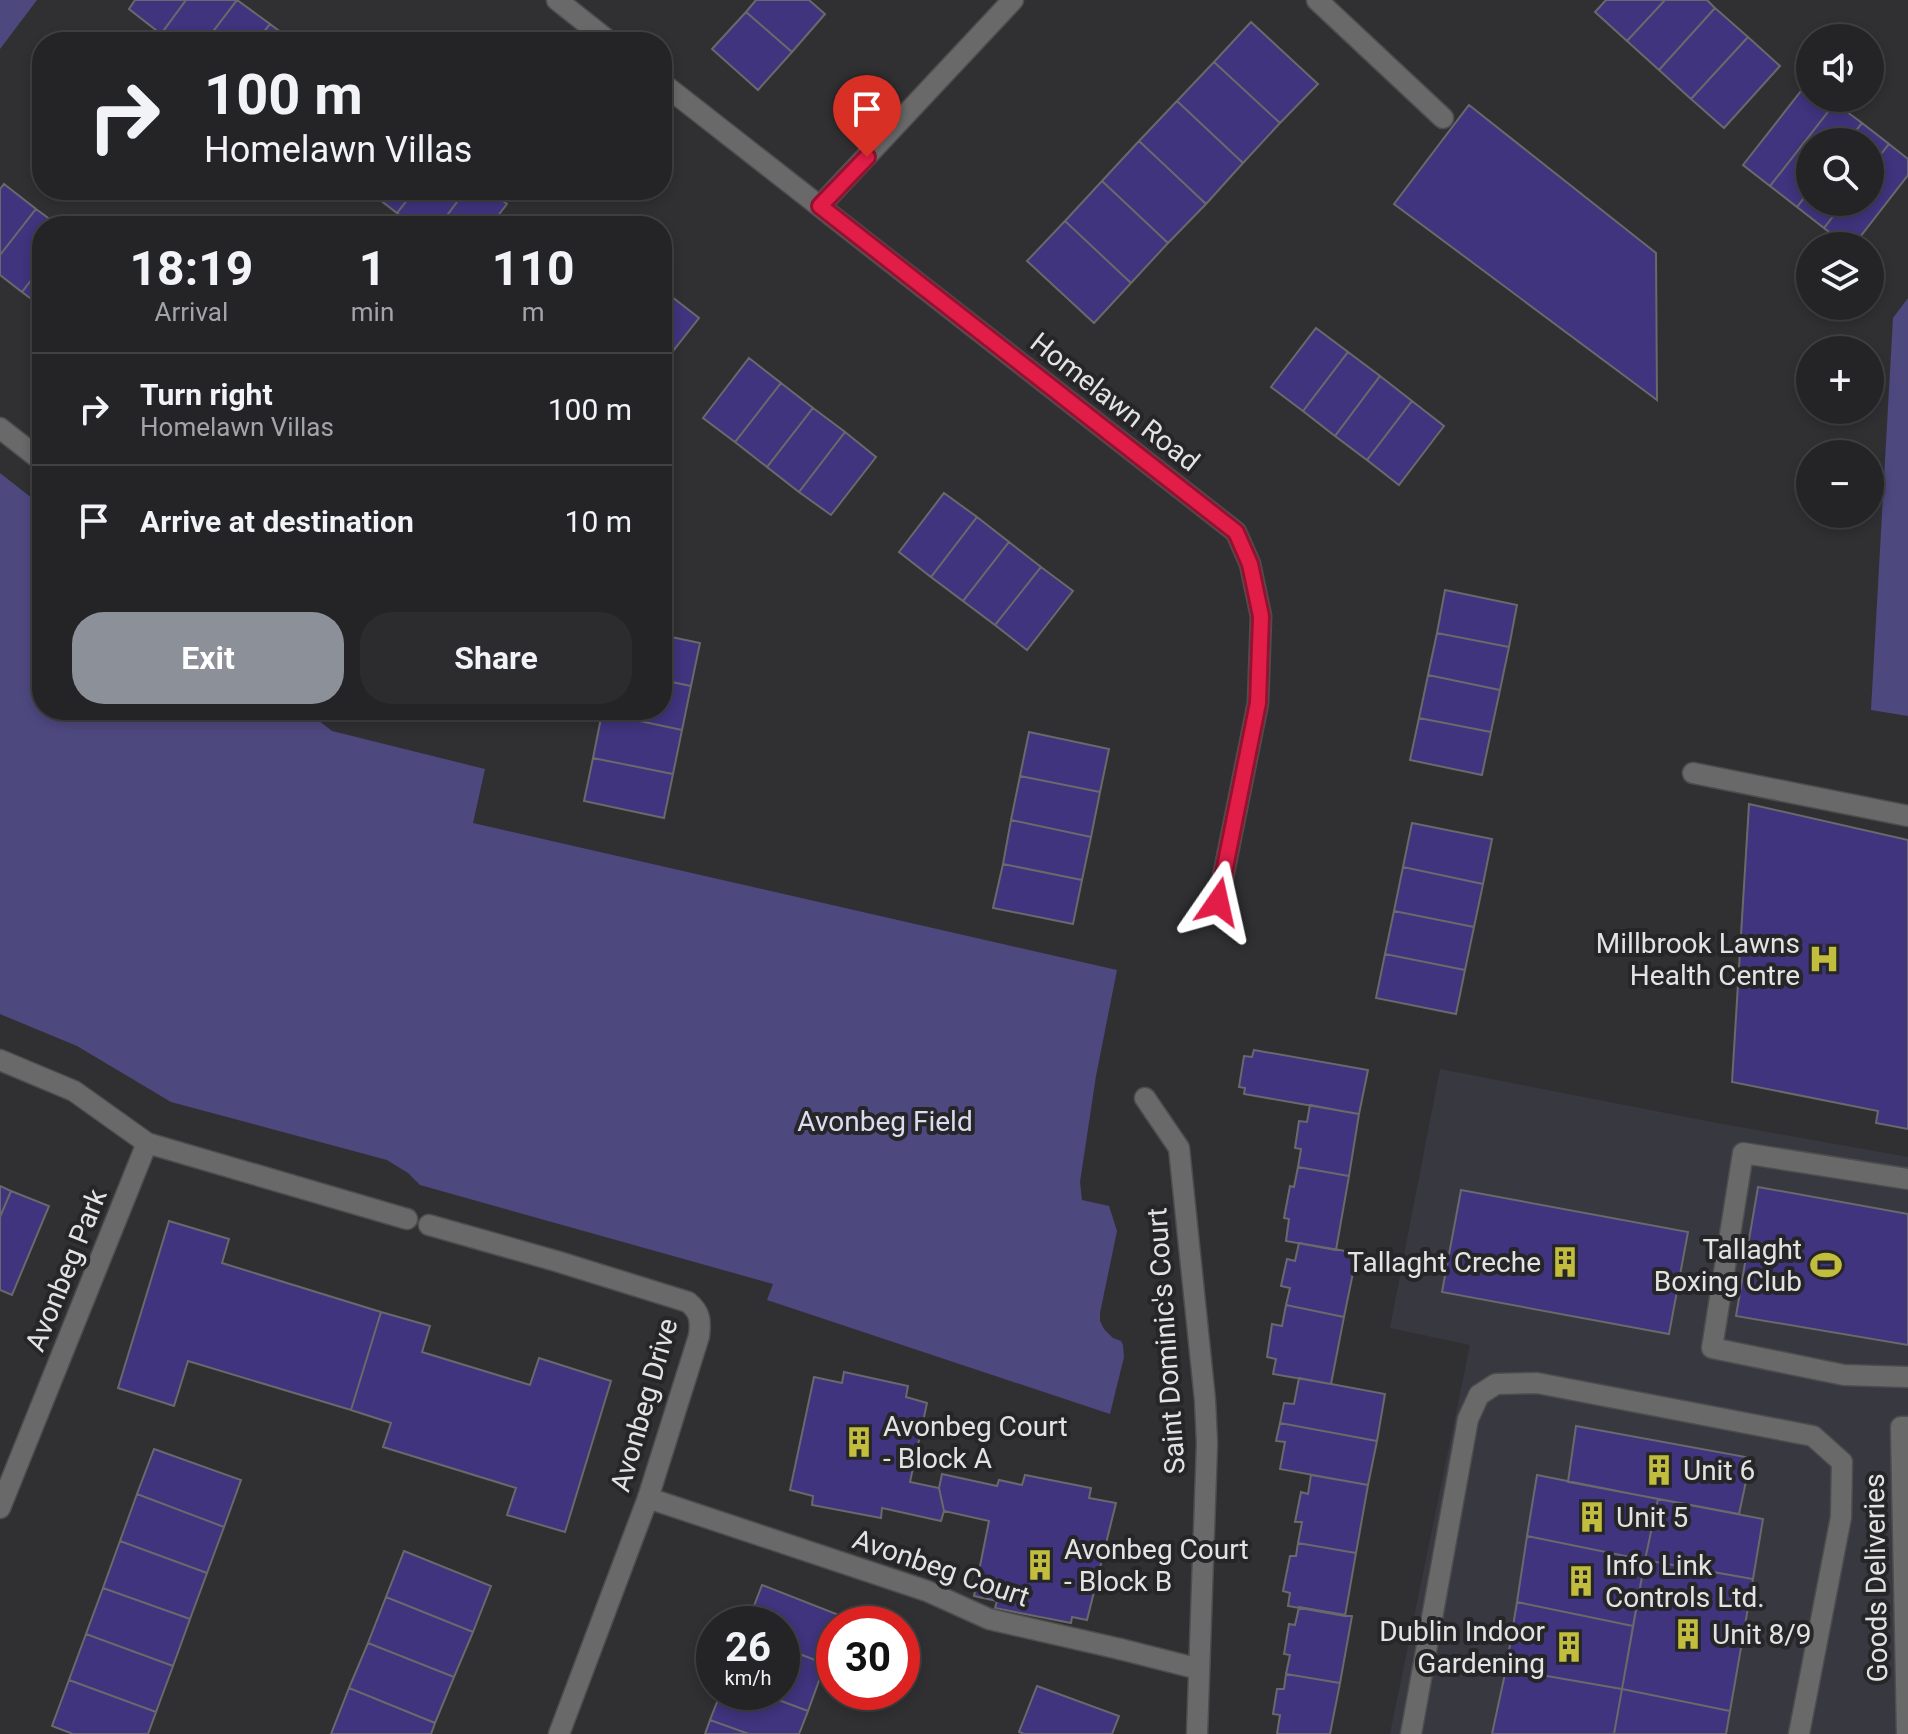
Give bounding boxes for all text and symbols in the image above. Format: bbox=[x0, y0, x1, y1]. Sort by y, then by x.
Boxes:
map controls bbox=[1796, 24, 1884, 528]
button: sound bbox=[1796, 24, 1884, 112]
text: 100 m bbox=[204, 62, 363, 128]
icon: right bbox=[72, 64, 176, 168]
pin bbox=[833, 75, 901, 157]
icon: arrive bbox=[845, 87, 889, 131]
button: search bbox=[1796, 128, 1884, 216]
text: Homelawn Villas bbox=[204, 129, 472, 171]
button: layers bbox=[1796, 232, 1884, 320]
text: 18:19 bbox=[130, 240, 253, 297]
text: 1 bbox=[359, 240, 386, 297]
text: 110 bbox=[492, 240, 574, 297]
text: Arrival bbox=[155, 297, 228, 327]
text: min bbox=[351, 297, 394, 327]
text: m bbox=[522, 297, 545, 327]
street label: Homelawn Road bbox=[1024, 326, 1206, 478]
button: + bbox=[1796, 336, 1884, 424]
text: Turn right bbox=[140, 377, 273, 412]
icon: right bbox=[72, 387, 116, 431]
text: 100 m bbox=[548, 392, 632, 427]
text: Homelawn Villas bbox=[140, 412, 334, 442]
button: − bbox=[1796, 440, 1884, 528]
icon: arrive bbox=[72, 499, 116, 543]
text: Arrive at destination bbox=[140, 504, 414, 539]
text: 10 m bbox=[565, 504, 632, 539]
button: Exit bbox=[72, 612, 344, 704]
button: Share bbox=[360, 612, 632, 704]
position arrow bbox=[1176, 860, 1260, 944]
place label: Millbrook Lawns Health Centre bbox=[1596, 927, 1800, 992]
hospital icon: Millbrook Lawns Health Centre bbox=[1807, 942, 1841, 976]
park label: Avonbeg Field bbox=[797, 1105, 973, 1138]
street label: Avonbeg Park bbox=[18, 1183, 114, 1356]
street label: Saint Dominic's Court bbox=[1140, 1207, 1192, 1475]
place label: Tallaght Boxing Club bbox=[1654, 1233, 1802, 1298]
building icon: Tallaght Creche bbox=[1548, 1245, 1582, 1279]
place label: Tallaght Creche bbox=[1347, 1246, 1541, 1279]
sports icon: Tallaght Boxing Club bbox=[1809, 1248, 1843, 1282]
street label: Avonbeg Drive bbox=[604, 1315, 684, 1495]
place label: Avonbeg Court - Block A bbox=[883, 1410, 1068, 1475]
building icon: Avonbeg Court - Block A bbox=[842, 1425, 876, 1459]
building icon: Unit 6 bbox=[1642, 1453, 1676, 1487]
place label: Unit 6 bbox=[1683, 1454, 1755, 1487]
street label: Goods Deliveries bbox=[1858, 1473, 1894, 1683]
building icon: Unit 5 bbox=[1575, 1500, 1609, 1534]
place label: Unit 5 bbox=[1616, 1501, 1688, 1534]
street label: Avonbeg Court bbox=[848, 1522, 1034, 1614]
place label: Avonbeg Court - Block B bbox=[1064, 1533, 1249, 1598]
building icon: Avonbeg Court - Block B bbox=[1023, 1548, 1057, 1582]
place label: Info Link Controls Ltd. bbox=[1605, 1549, 1765, 1614]
building icon: Info Link Controls Ltd. bbox=[1564, 1564, 1598, 1598]
speed limit sign: 30 bbox=[816, 1606, 920, 1710]
place label: Dublin Indoor Gardening bbox=[1379, 1615, 1546, 1680]
building icon: Unit 8/9 bbox=[1671, 1617, 1705, 1651]
place label: Unit 8/9 bbox=[1712, 1618, 1812, 1651]
text: 26 bbox=[725, 1624, 771, 1671]
building icon: Dublin Indoor Gardening bbox=[1552, 1630, 1586, 1664]
text: km/h bbox=[725, 1666, 771, 1690]

